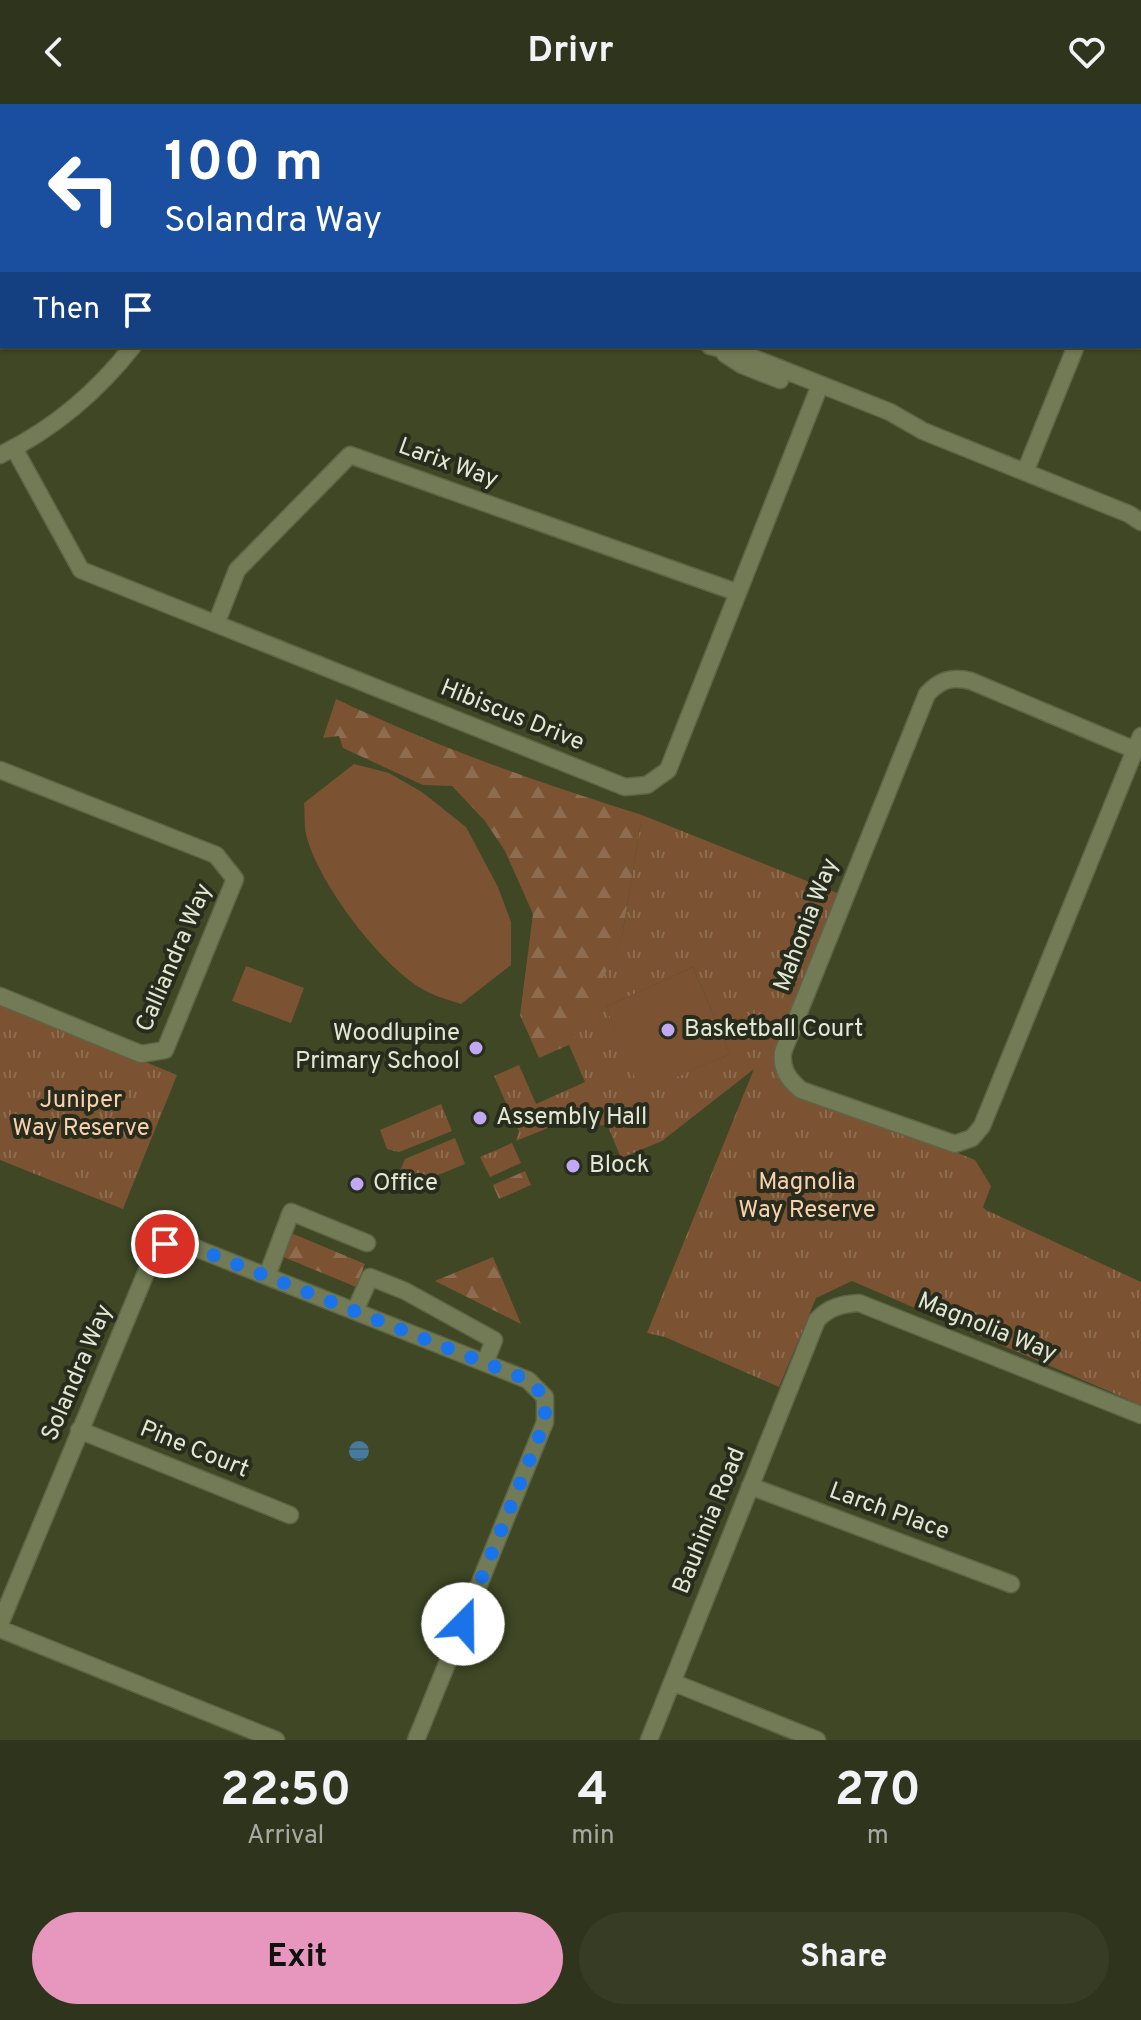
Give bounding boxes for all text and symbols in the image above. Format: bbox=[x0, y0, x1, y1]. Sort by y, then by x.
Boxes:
text: Drivr bbox=[528, 29, 613, 75]
icon: back bbox=[32, 30, 76, 74]
icon: heart bbox=[1065, 30, 1109, 74]
text: 100 m bbox=[164, 130, 323, 200]
icon: left bbox=[32, 136, 136, 240]
text: Solandra Way bbox=[164, 199, 382, 245]
icon: arrive bbox=[116, 288, 160, 332]
text: Then bbox=[32, 292, 100, 329]
street label: Larix Way bbox=[394, 432, 502, 496]
street label: Hibiscus Drive bbox=[436, 674, 588, 758]
street label: Mahonia Way bbox=[768, 854, 846, 996]
street label: Calliandra Way bbox=[130, 879, 220, 1037]
place label: Basketball Court bbox=[684, 1015, 863, 1045]
place label: Woodlupine Primary School bbox=[295, 1019, 460, 1077]
marker: Basketball Court bbox=[659, 1021, 677, 1039]
marker: Woodlupine Primary School bbox=[467, 1039, 485, 1057]
park label: Juniper Way Reserve bbox=[12, 1086, 150, 1144]
place label: Assembly Hall bbox=[496, 1103, 647, 1133]
marker: Assembly Hall bbox=[471, 1109, 489, 1127]
place label: Block bbox=[589, 1151, 650, 1181]
marker: Block bbox=[564, 1157, 582, 1175]
park label: Magnolia Way Reserve bbox=[738, 1168, 876, 1226]
place label: Office bbox=[373, 1169, 438, 1199]
marker: Office bbox=[348, 1175, 366, 1193]
pin bbox=[131, 1210, 199, 1278]
icon: arrive bbox=[143, 1222, 187, 1266]
street label: Magnolia Way bbox=[913, 1286, 1061, 1370]
street label: Solandra Way bbox=[36, 1300, 120, 1446]
street label: Pine Court bbox=[135, 1415, 253, 1485]
street label: Bauhinia Road bbox=[667, 1443, 753, 1599]
street label: Larch Place bbox=[825, 1476, 953, 1548]
position arrow bbox=[421, 1582, 505, 1666]
text: 22:50 bbox=[220, 1762, 351, 1822]
text: 4 bbox=[578, 1762, 608, 1822]
text: 270 bbox=[835, 1762, 921, 1822]
text: Arrival bbox=[247, 1820, 324, 1853]
text: min bbox=[571, 1820, 615, 1853]
text: m bbox=[867, 1820, 889, 1853]
button: Exit bbox=[32, 1912, 563, 2004]
button: Share bbox=[579, 1912, 1109, 2004]

